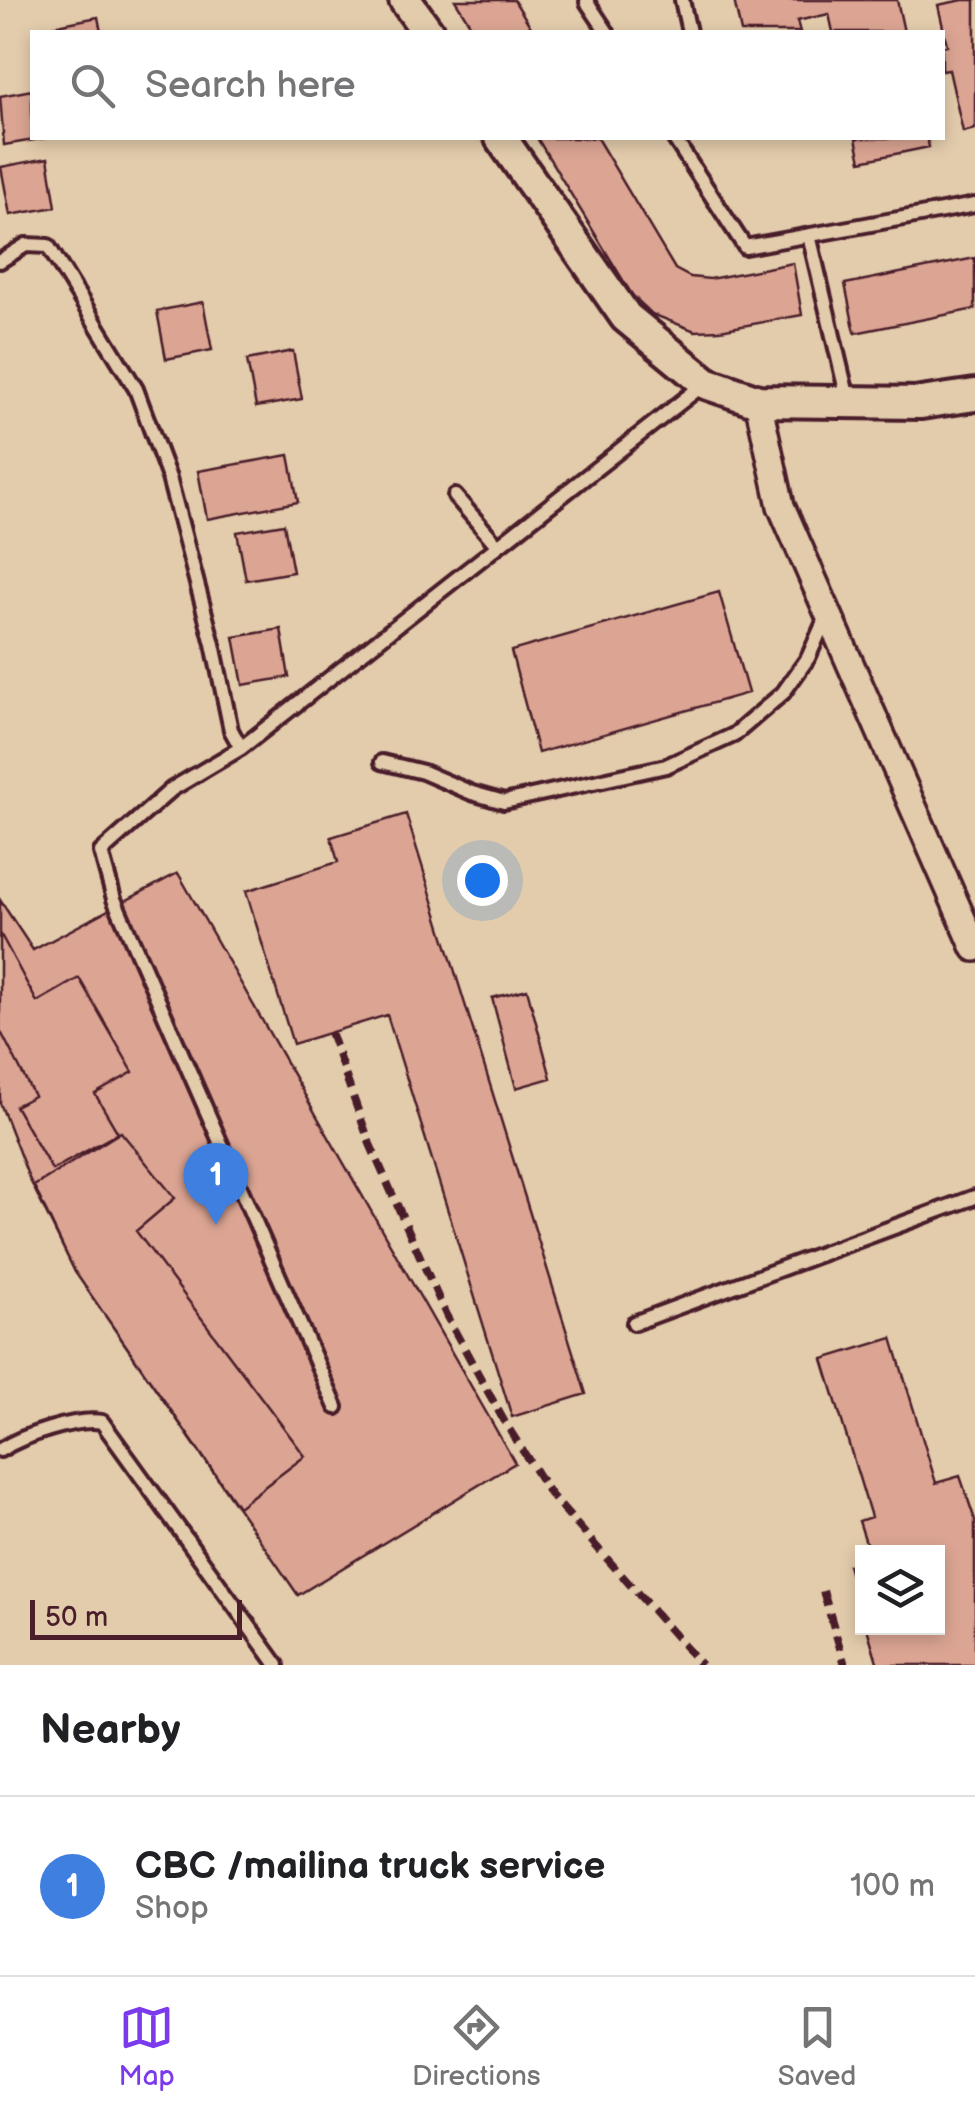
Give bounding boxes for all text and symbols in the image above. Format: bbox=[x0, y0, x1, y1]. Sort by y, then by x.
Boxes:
search box bbox=[30, 30, 945, 140]
icon: search bbox=[65, 58, 120, 113]
text: Search here bbox=[145, 63, 356, 108]
your location bbox=[457, 855, 508, 906]
pin: 1 bbox=[184, 1142, 248, 1225]
map controls bbox=[855, 1545, 945, 1635]
button: layers bbox=[855, 1545, 945, 1635]
scale bar bbox=[30, 1595, 242, 1640]
text: 50 m bbox=[45, 1601, 108, 1634]
text: Nearby bbox=[40, 1705, 180, 1756]
text: CBC /mailina truck service bbox=[135, 1844, 605, 1889]
text: 1 bbox=[66, 1867, 79, 1906]
text: 100 m bbox=[850, 1867, 935, 1906]
text: Shop bbox=[135, 1889, 209, 1928]
tab: Map bbox=[119, 2000, 175, 2093]
tab: Directions bbox=[412, 2000, 541, 2093]
tab: Saved bbox=[778, 2000, 856, 2093]

